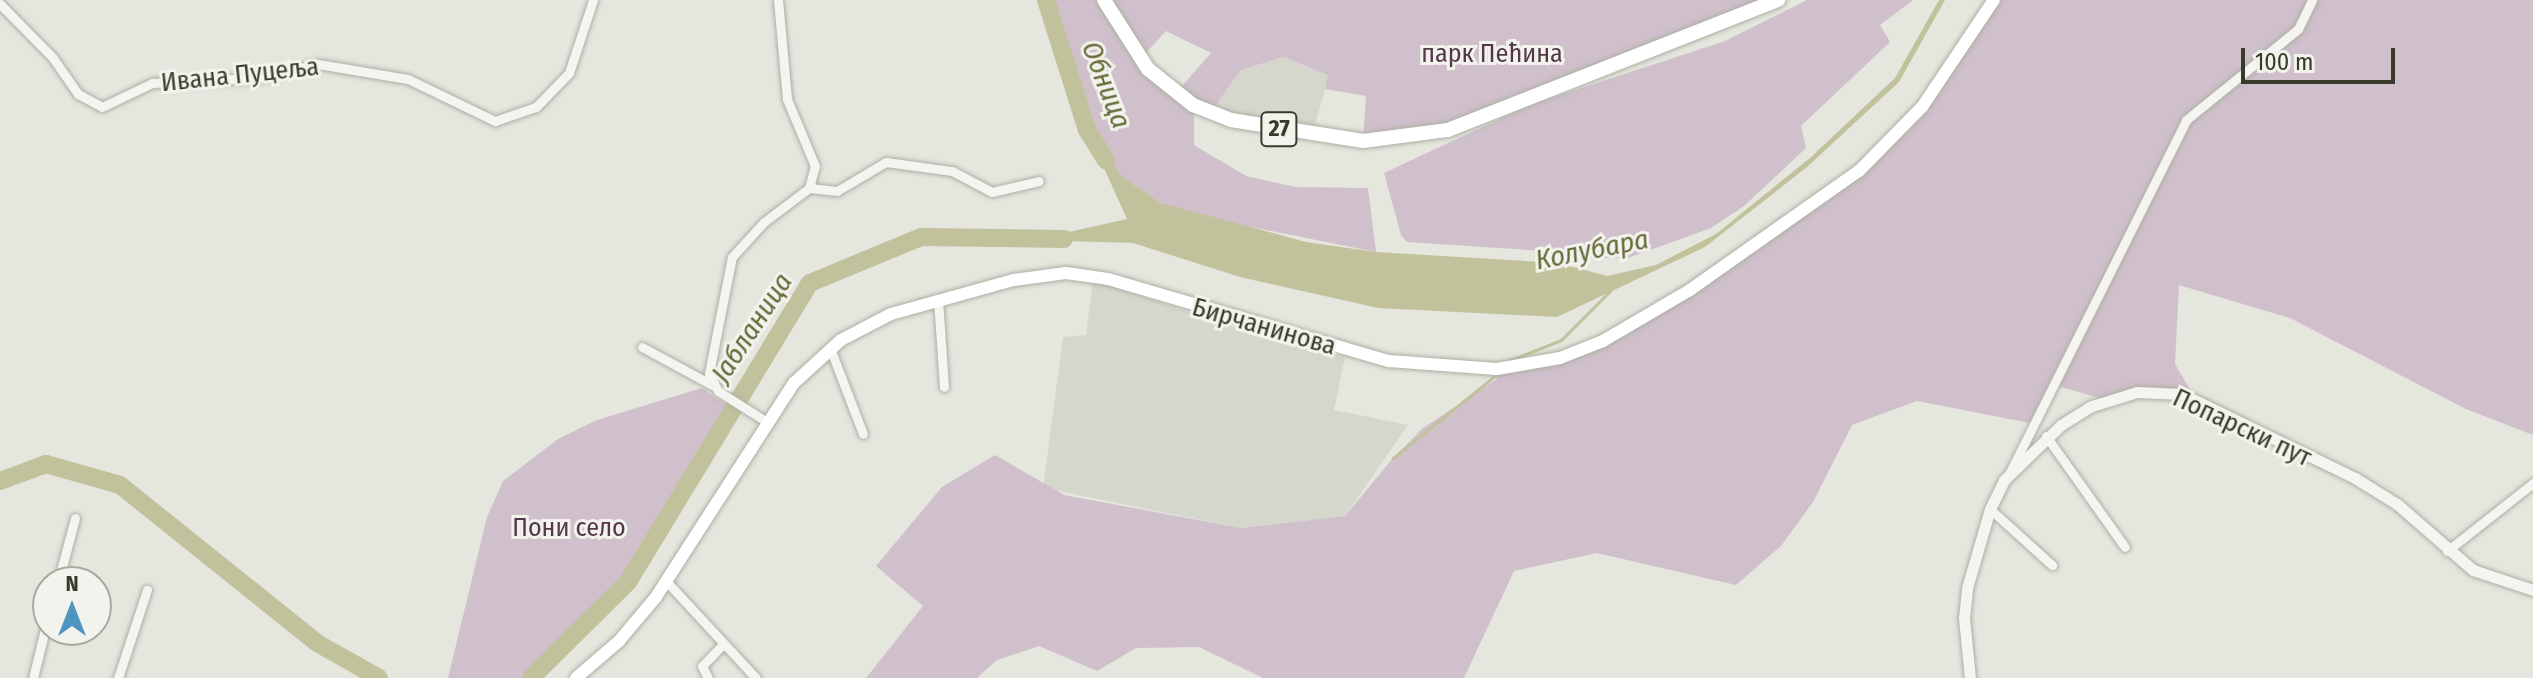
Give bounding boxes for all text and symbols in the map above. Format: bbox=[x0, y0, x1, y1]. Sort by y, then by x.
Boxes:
scale bar bbox=[2245, 32, 2399, 82]
water label: Обница bbox=[1074, 37, 1138, 133]
park label: парк Пећина bbox=[1421, 38, 1563, 70]
text: 100 m bbox=[2255, 48, 2313, 76]
street label: Ивана Пуцеља bbox=[160, 51, 320, 99]
road number: 27 bbox=[1259, 109, 1299, 149]
water label: Колубара bbox=[1533, 223, 1651, 277]
water label: Јабланица bbox=[704, 267, 800, 389]
street label: Бирчанинова bbox=[1189, 292, 1339, 362]
street label: Попарски пут bbox=[2168, 382, 2316, 474]
park label: Пони село bbox=[512, 512, 626, 544]
north arrow bbox=[32, 566, 112, 646]
text: N bbox=[65, 570, 79, 597]

